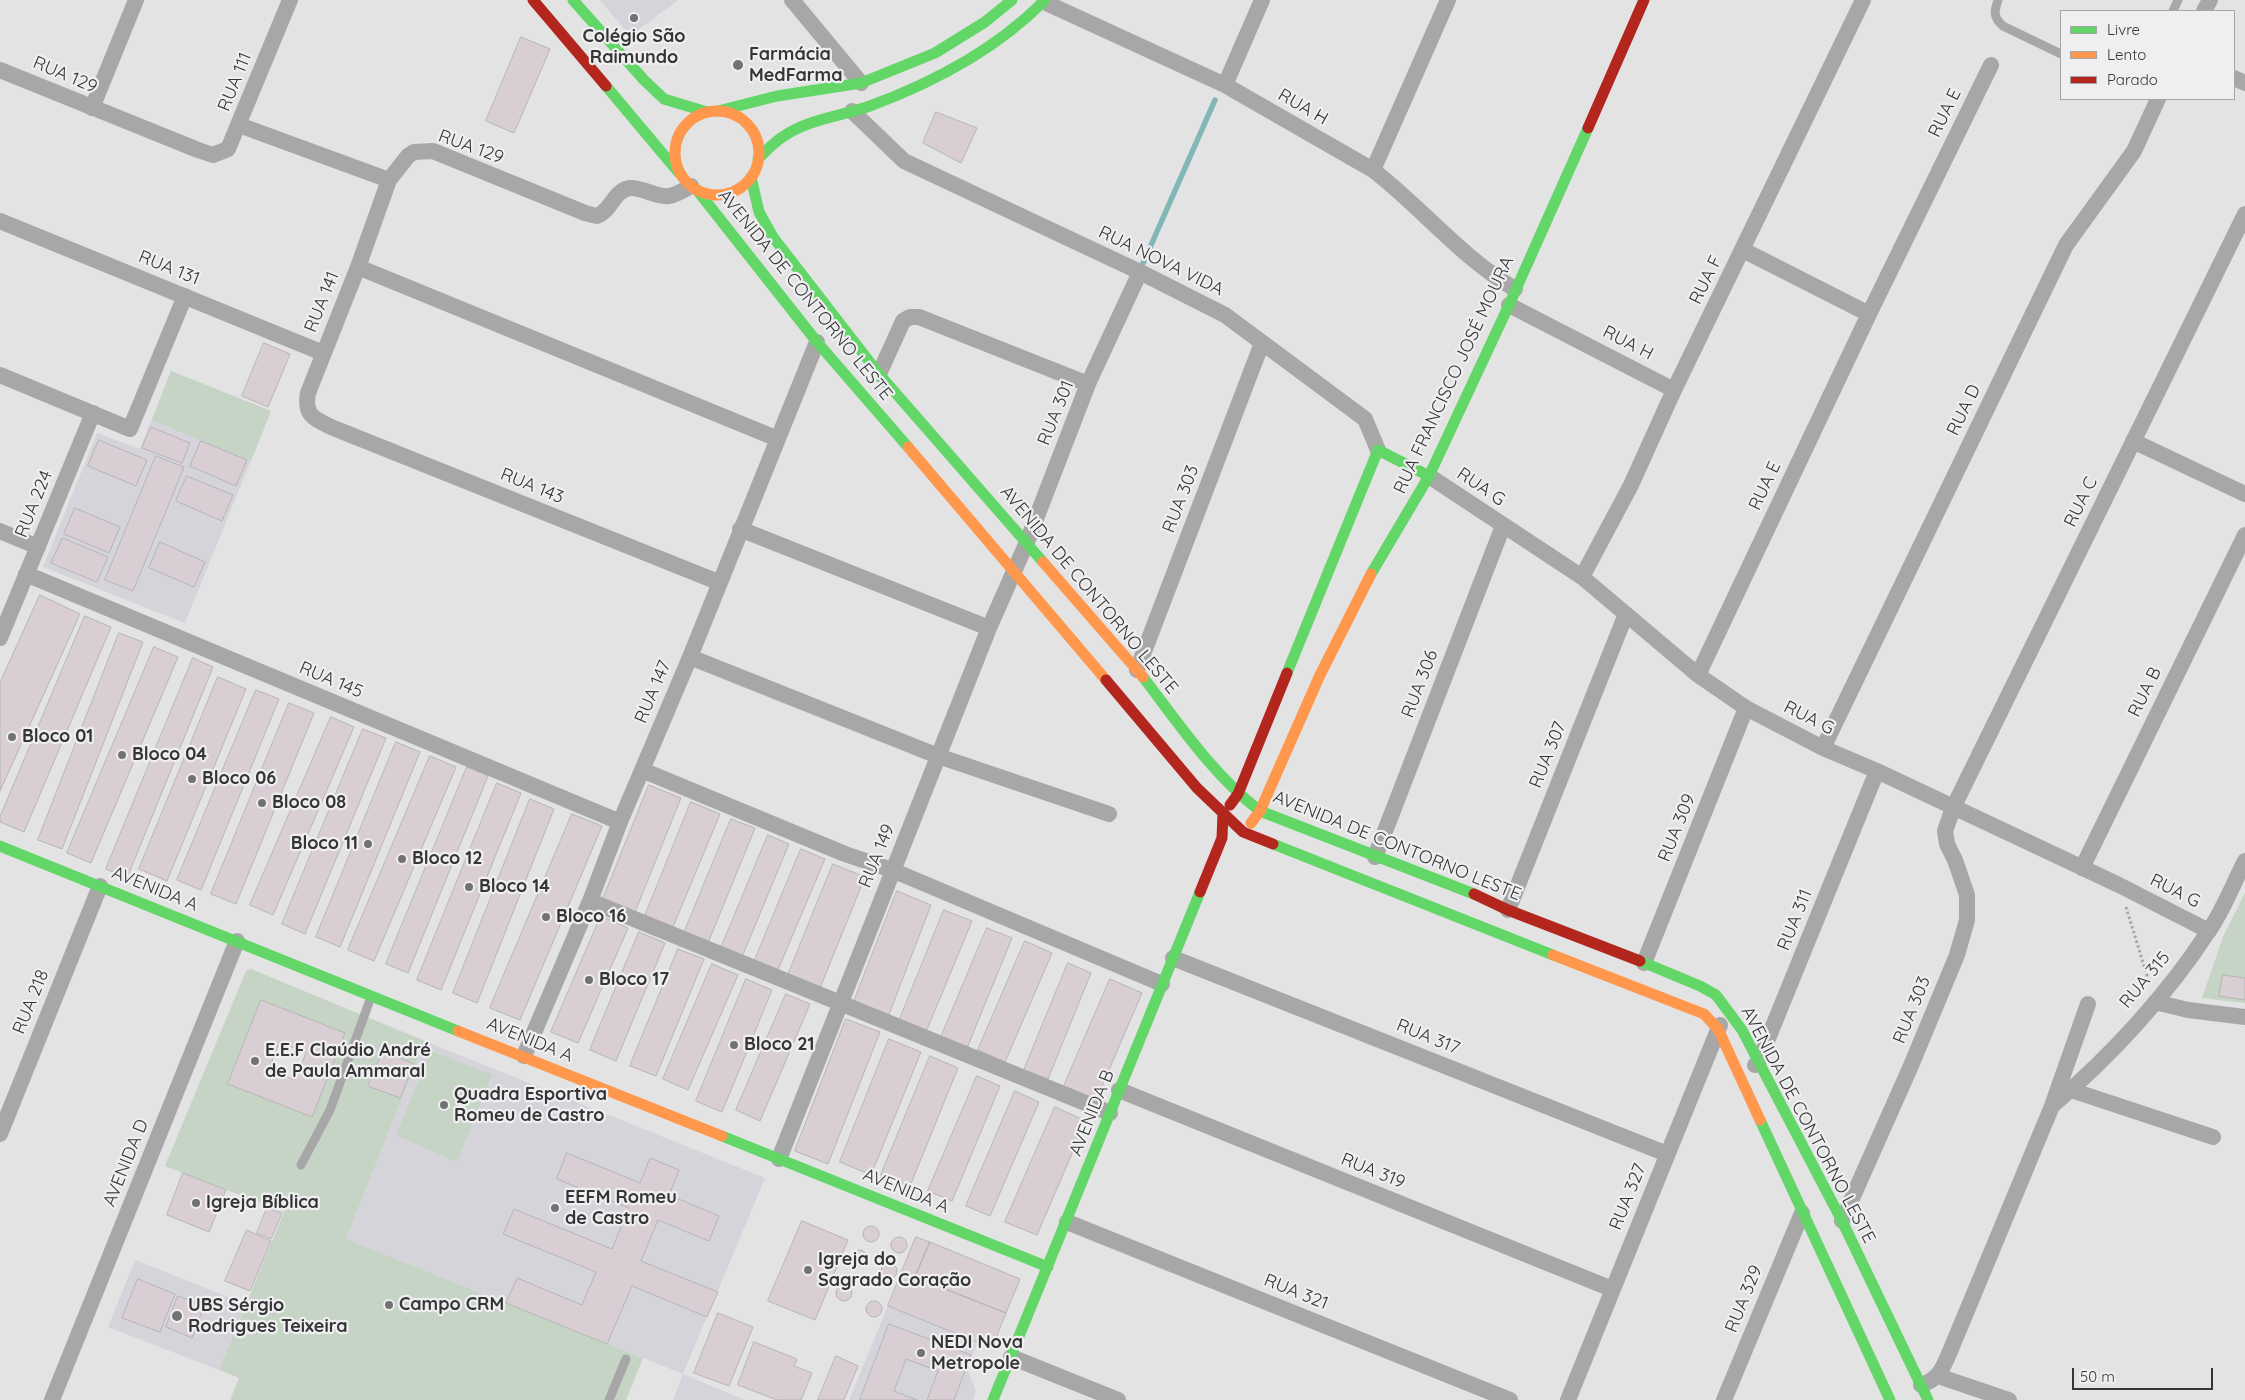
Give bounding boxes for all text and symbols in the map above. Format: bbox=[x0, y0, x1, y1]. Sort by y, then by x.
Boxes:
legend bbox=[2060, 10, 2235, 100]
marker: Colégio São Raimundo bbox=[628, 12, 640, 24]
text: Livre bbox=[2107, 20, 2140, 39]
place label: Colégio São Raimundo bbox=[582, 26, 686, 68]
place label: Farmácia MedFarma bbox=[749, 44, 842, 86]
text: Lento bbox=[2107, 45, 2146, 64]
street label: RUA 111 bbox=[214, 50, 256, 114]
street label: RUA 129 bbox=[30, 52, 100, 98]
marker: Farmácia MedFarma bbox=[731, 58, 745, 72]
text: Parado bbox=[2107, 70, 2158, 89]
street label: RUA H bbox=[1274, 84, 1332, 130]
street label: RUA E bbox=[1924, 85, 1966, 141]
street label: RUA 129 bbox=[435, 125, 507, 169]
street label: AVENIDA DE CONTORNO LESTE bbox=[713, 185, 897, 405]
street label: RUA NOVA VIDA bbox=[1095, 221, 1227, 301]
street label: RUA 131 bbox=[135, 246, 203, 290]
street label: RUA F bbox=[1685, 252, 1727, 308]
street label: RUA FRANCISCO JOSÉ MOURA bbox=[1389, 253, 1519, 497]
street label: RUA 141 bbox=[300, 268, 344, 336]
street label: RUA H bbox=[1599, 321, 1657, 365]
street label: RUA 301 bbox=[1033, 377, 1079, 449]
street label: RUA D bbox=[1942, 381, 1986, 439]
street label: RUA E bbox=[1744, 458, 1786, 514]
street label: RUA 303 bbox=[1158, 462, 1204, 536]
street label: RUA G bbox=[1453, 463, 1509, 511]
street label: RUA 143 bbox=[497, 464, 567, 508]
street label: RUA 224 bbox=[11, 467, 57, 541]
street label: RUA C bbox=[2060, 473, 2102, 531]
street label: AVENIDA DE CONTORNO LESTE bbox=[996, 482, 1182, 698]
street label: RUA 306 bbox=[1397, 647, 1443, 721]
street label: RUA 145 bbox=[296, 657, 366, 703]
street label: RUA 147 bbox=[630, 658, 676, 726]
street label: RUA B bbox=[2124, 663, 2166, 721]
street label: RUA G bbox=[1780, 696, 1838, 740]
street label: RUA 307 bbox=[1525, 719, 1571, 791]
place label: Bloco 01 bbox=[22, 726, 93, 748]
marker: Bloco 01 bbox=[6, 731, 18, 743]
place label: Bloco 04 bbox=[132, 744, 207, 766]
marker: Bloco 04 bbox=[116, 749, 128, 761]
place label: Bloco 06 bbox=[202, 768, 276, 790]
marker: Bloco 06 bbox=[186, 773, 198, 785]
street label: AVENIDA DE CONTORNO LESTE bbox=[1270, 786, 1524, 906]
street label: RUA 309 bbox=[1654, 791, 1700, 865]
place label: Bloco 08 bbox=[272, 792, 346, 814]
marker: Bloco 08 bbox=[256, 797, 268, 809]
street label: RUA 149 bbox=[854, 821, 900, 891]
place label: Bloco 11 bbox=[291, 833, 358, 855]
marker: Bloco 11 bbox=[362, 838, 374, 850]
place label: Bloco 12 bbox=[412, 848, 483, 870]
marker: Bloco 12 bbox=[396, 853, 408, 865]
street label: AVENIDA A bbox=[109, 862, 201, 916]
street label: RUA G bbox=[2146, 869, 2204, 913]
place label: Bloco 14 bbox=[479, 876, 550, 898]
marker: Bloco 14 bbox=[463, 881, 475, 893]
street label: RUA 311 bbox=[1773, 886, 1817, 954]
place label: Bloco 16 bbox=[556, 906, 626, 928]
marker: Bloco 16 bbox=[540, 911, 552, 923]
street label: RUA 315 bbox=[2115, 947, 2175, 1013]
street label: RUA 218 bbox=[8, 967, 54, 1037]
place label: Bloco 17 bbox=[599, 969, 669, 991]
street label: RUA 303 bbox=[1889, 973, 1935, 1047]
marker: Bloco 17 bbox=[583, 974, 595, 986]
street label: AVENIDA DE CONTORNO LESTE bbox=[1736, 1003, 1880, 1247]
street label: AVENIDA A bbox=[484, 1013, 576, 1067]
street label: RUA 317 bbox=[1393, 1015, 1463, 1059]
place label: Bloco 21 bbox=[744, 1034, 815, 1056]
marker: Bloco 21 bbox=[728, 1039, 740, 1051]
place label: E.E.F Claúdio André de Paula Ammaral bbox=[265, 1040, 431, 1082]
marker: E.E.F Claúdio André de Paula Ammaral bbox=[249, 1055, 261, 1067]
street label: AVENIDA B bbox=[1065, 1067, 1119, 1159]
place label: Quadra Esportiva Romeu de Castro bbox=[454, 1084, 607, 1126]
marker: Quadra Esportiva Romeu de Castro bbox=[438, 1099, 450, 1111]
street label: AVENIDA D bbox=[99, 1116, 153, 1210]
street label: RUA 319 bbox=[1338, 1148, 1408, 1194]
street label: RUA 327 bbox=[1605, 1161, 1651, 1233]
street label: AVENIDA A bbox=[860, 1164, 952, 1218]
place label: EEFM Romeu de Castro bbox=[565, 1187, 677, 1230]
place label: Igreja Bíblica bbox=[206, 1192, 319, 1214]
marker: Igreja Bíblica bbox=[190, 1197, 202, 1209]
marker: EEFM Romeu de Castro bbox=[549, 1202, 561, 1214]
place label: Igreja do Sagrado Coração bbox=[818, 1249, 971, 1292]
street label: RUA 329 bbox=[1721, 1262, 1767, 1336]
marker: Igreja do Sagrado Coração bbox=[802, 1264, 814, 1276]
street label: RUA 321 bbox=[1261, 1269, 1331, 1315]
place label: Campo CRM bbox=[399, 1294, 504, 1316]
place label: UBS Sérgio Rodrigues Teixeira bbox=[188, 1295, 348, 1338]
marker: Campo CRM bbox=[383, 1299, 395, 1311]
marker: UBS Sérgio Rodrigues Teixeira bbox=[170, 1309, 184, 1323]
place label: NEDI Nova Metropole bbox=[931, 1332, 1023, 1375]
marker: NEDI Nova Metropole bbox=[915, 1347, 927, 1359]
scale bar bbox=[2075, 1358, 2216, 1390]
text: 50 m bbox=[2080, 1367, 2115, 1386]

